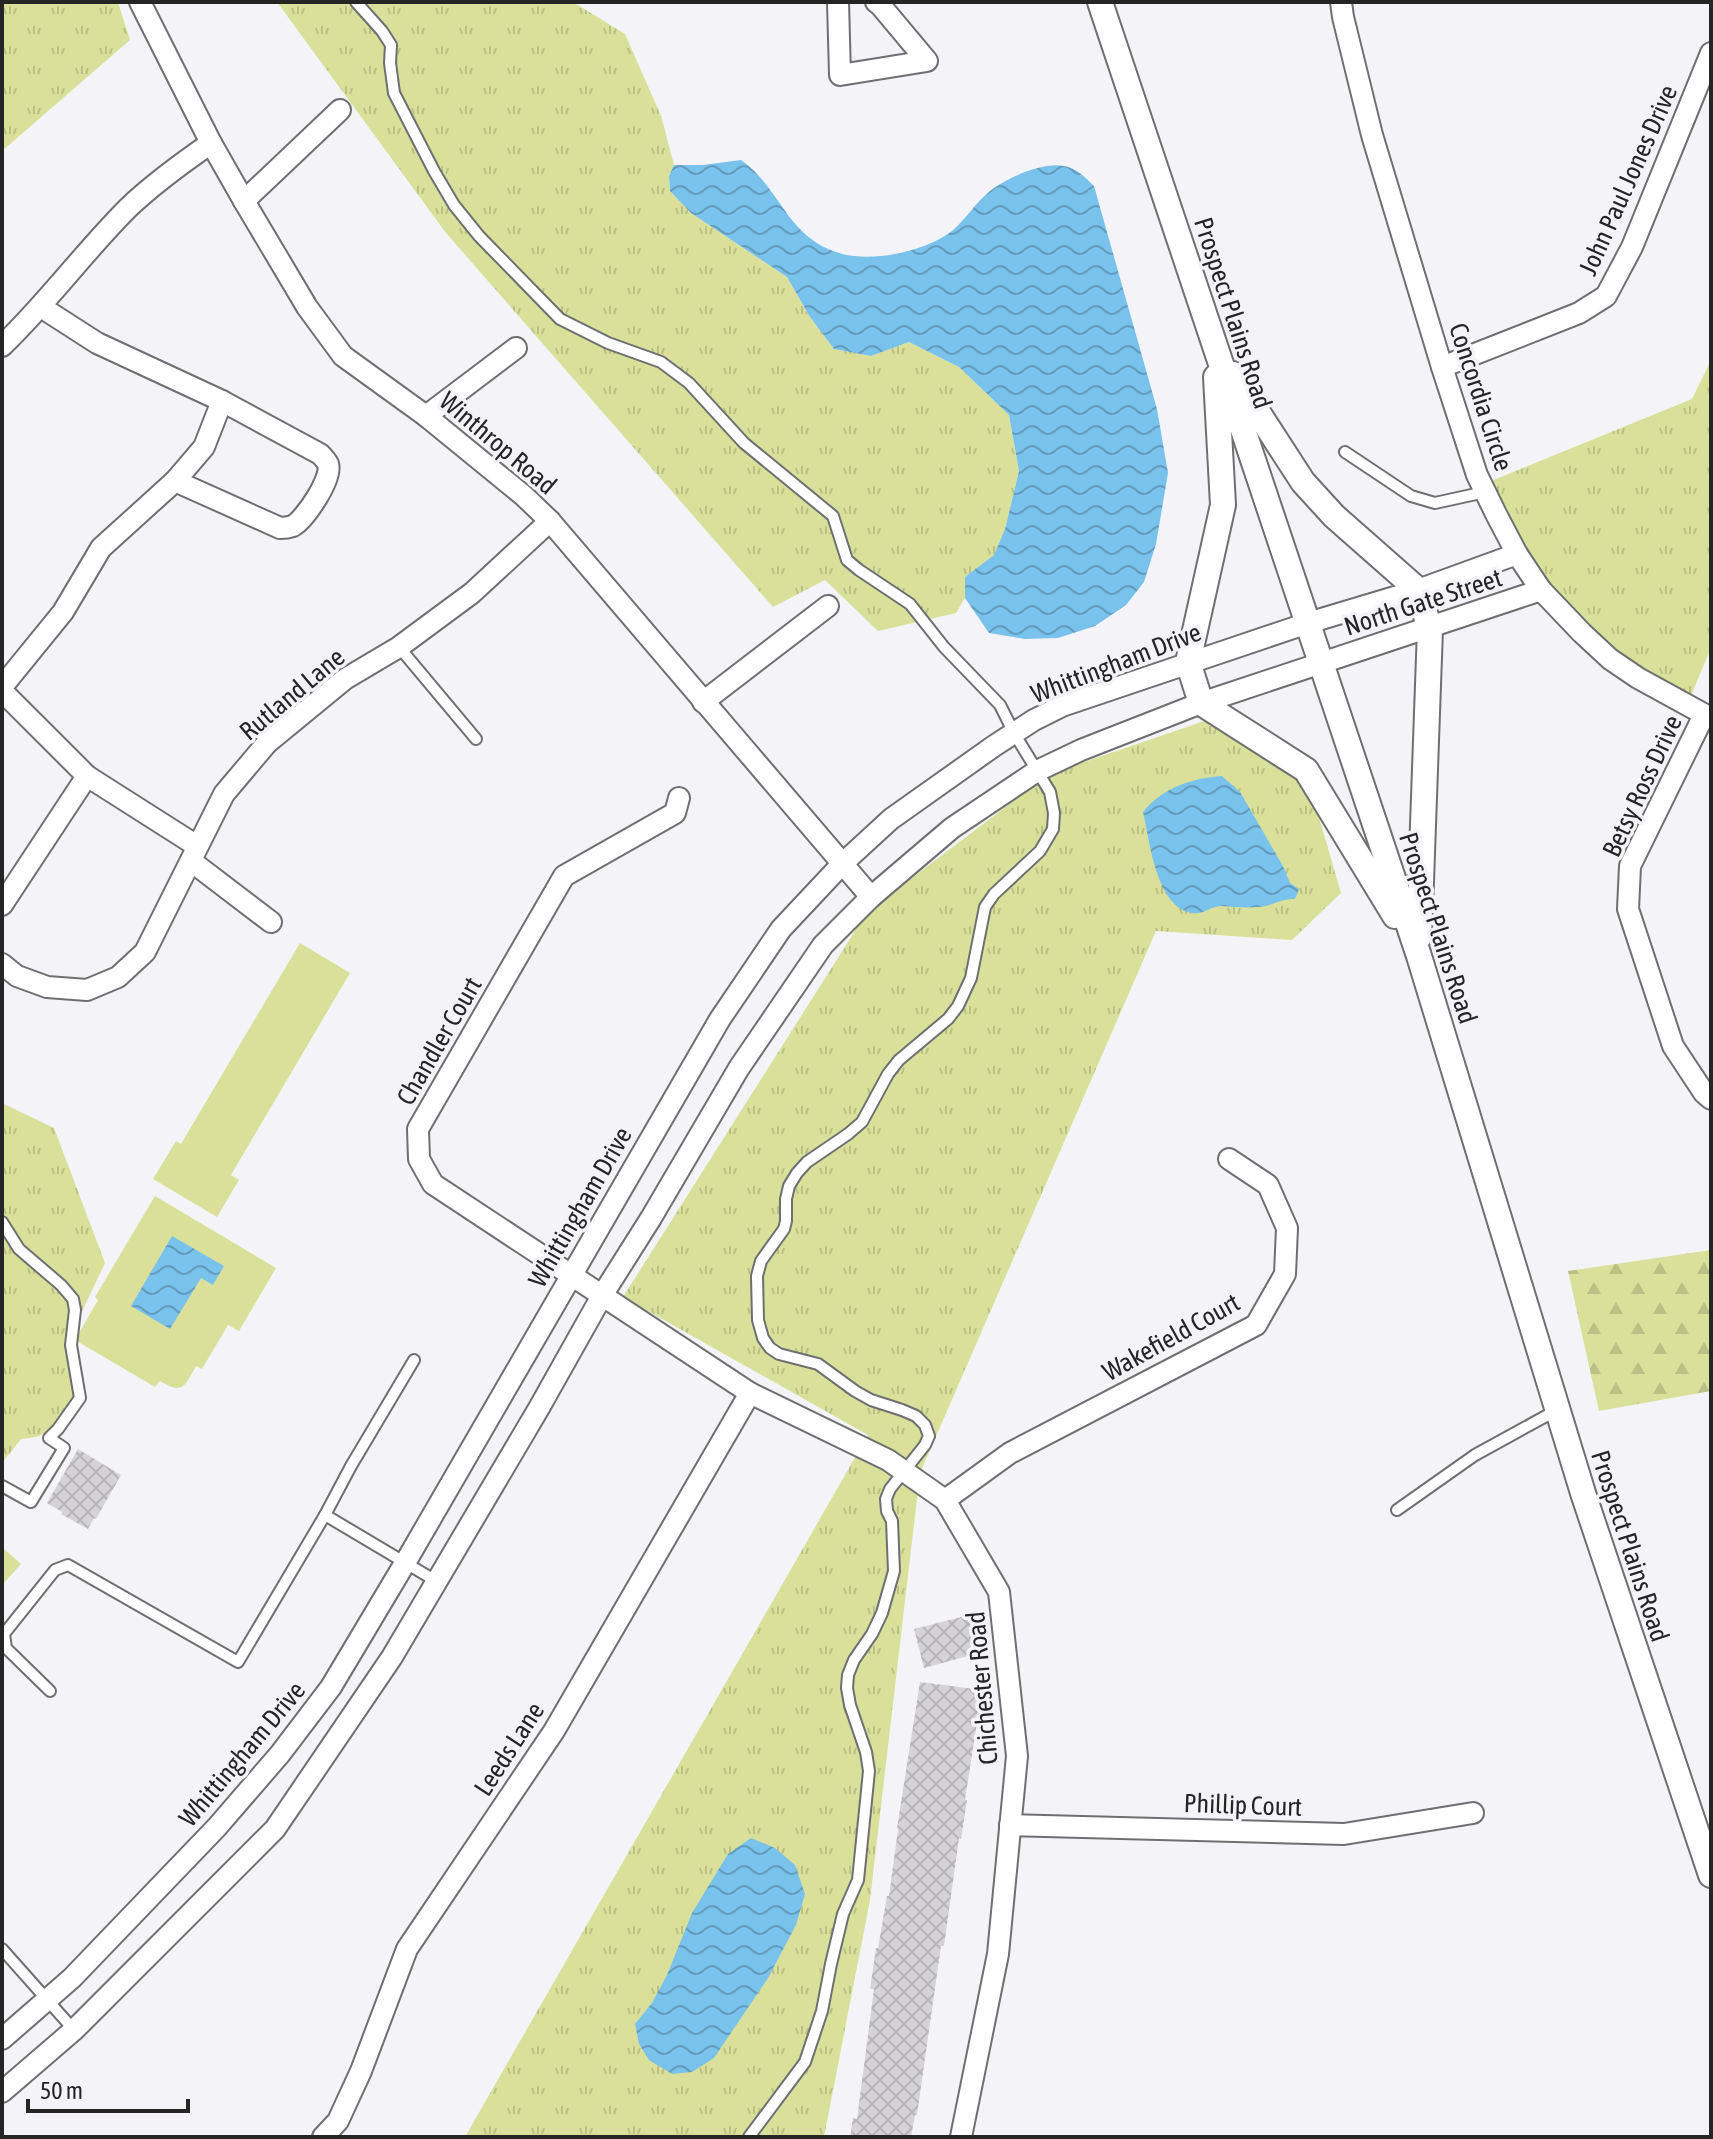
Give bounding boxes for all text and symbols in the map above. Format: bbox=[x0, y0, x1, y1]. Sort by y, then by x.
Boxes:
street label: John Paul Jones Drive bbox=[1573, 80, 1683, 280]
street label: Prospect Plains Road bbox=[1188, 214, 1278, 412]
street label: Concordia Circle bbox=[1443, 319, 1519, 475]
street label: Winthrop Road bbox=[434, 386, 562, 500]
street label: North Gate Street bbox=[1340, 562, 1506, 642]
street label: Whittingham Drive bbox=[1027, 617, 1205, 709]
street label: Rutland Lane bbox=[234, 642, 350, 746]
street label: Betsy Ross Drive bbox=[1596, 710, 1688, 862]
street label: Prospect Plains Road bbox=[1393, 829, 1483, 1027]
street label: Chandler Court bbox=[390, 972, 488, 1110]
street label: Whittingham Drive bbox=[522, 1122, 638, 1292]
street label: Wakefield Court bbox=[1097, 1287, 1245, 1387]
street label: Prospect Plains Road bbox=[1585, 1447, 1675, 1645]
street label: Chichester Road bbox=[960, 1610, 1004, 1766]
street label: Whittingham Drive bbox=[173, 1676, 311, 1832]
street label: Leeds Lane bbox=[468, 1697, 550, 1801]
street label: Phillip Court bbox=[1183, 1788, 1303, 1822]
scale bar bbox=[28, 2063, 188, 2113]
text: 50 m bbox=[40, 2077, 83, 2104]

